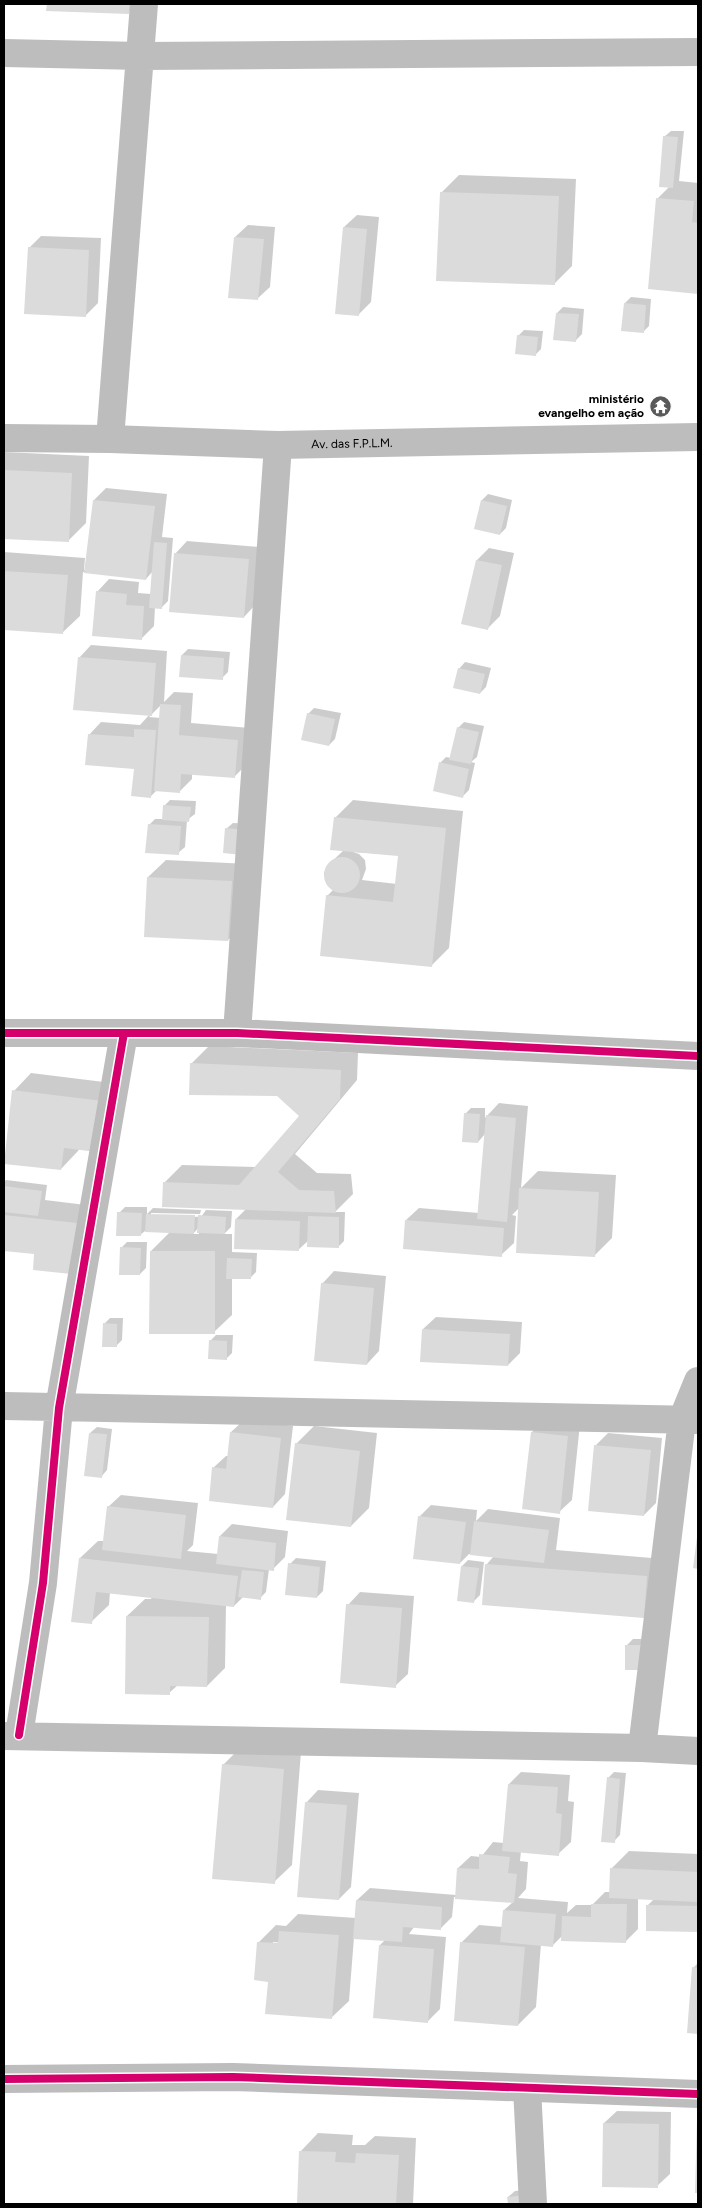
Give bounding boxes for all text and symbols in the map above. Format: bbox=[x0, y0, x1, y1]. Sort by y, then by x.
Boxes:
place label: ministério evangelho em ação bbox=[538, 392, 644, 420]
temple icon: ministério evangelho em ação bbox=[648, 394, 672, 418]
street label: Av. das F.P.L.M. bbox=[311, 436, 393, 451]

